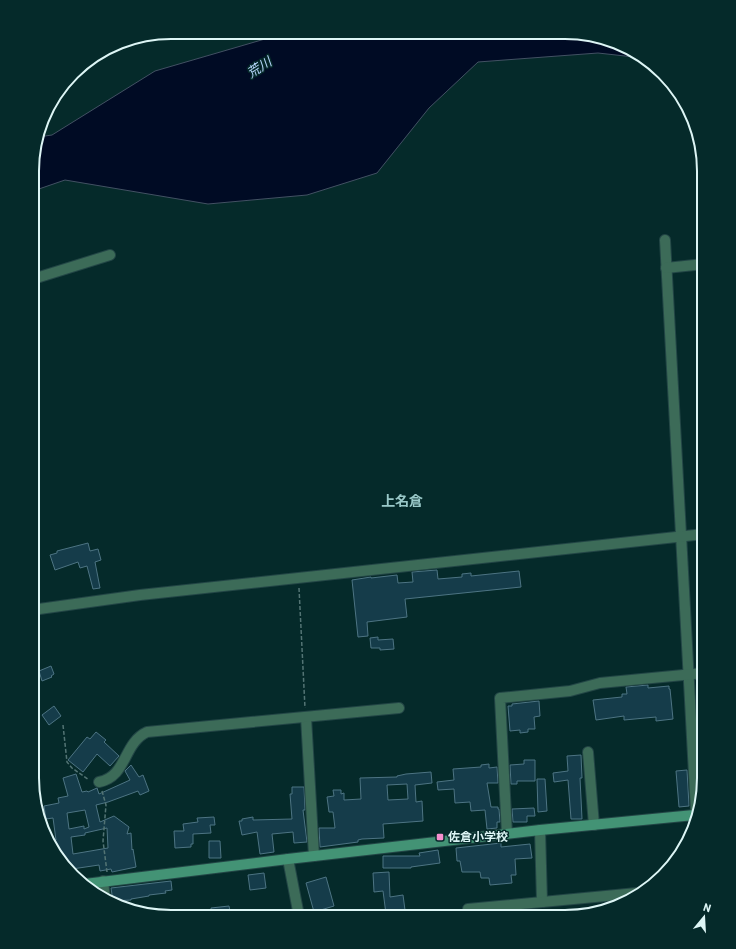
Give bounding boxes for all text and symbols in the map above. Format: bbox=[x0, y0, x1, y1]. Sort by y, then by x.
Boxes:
water label: 荒川 bbox=[244, 52, 276, 81]
district label: 上名倉 bbox=[381, 492, 423, 509]
place label: 佐倉小学校 bbox=[448, 829, 508, 843]
marker: 佐倉小学校 bbox=[435, 832, 445, 842]
north arrow bbox=[684, 897, 724, 937]
text: N bbox=[702, 900, 713, 914]

